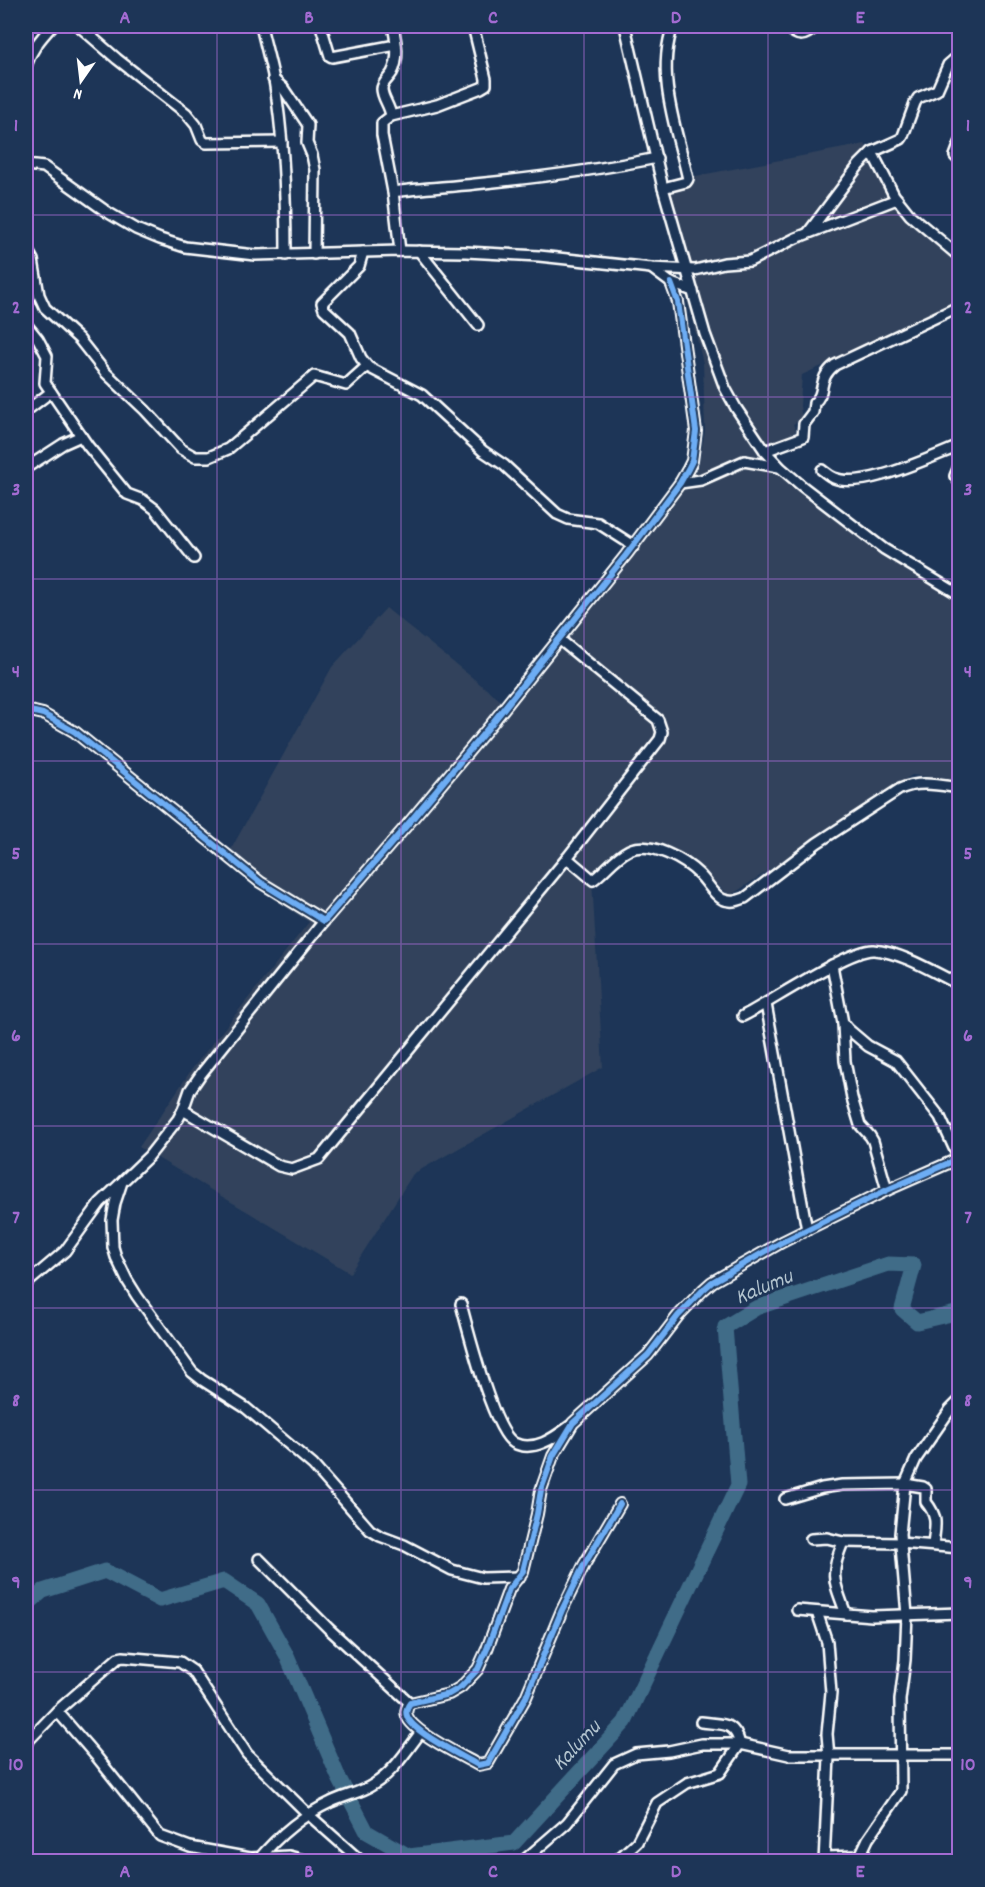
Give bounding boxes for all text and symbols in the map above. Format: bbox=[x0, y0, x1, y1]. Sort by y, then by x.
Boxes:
text: A bbox=[120, 5, 131, 33]
text: B bbox=[304, 5, 314, 33]
text: C bbox=[488, 5, 498, 33]
text: D bbox=[671, 5, 682, 33]
text: E bbox=[855, 5, 865, 33]
north arrow bbox=[51, 51, 111, 111]
text: N bbox=[71, 81, 85, 105]
text: 1 bbox=[14, 113, 18, 141]
text: 1 bbox=[966, 113, 970, 141]
text: 2 bbox=[12, 295, 20, 323]
text: 2 bbox=[964, 295, 972, 323]
text: 3 bbox=[12, 477, 20, 505]
text: 3 bbox=[964, 477, 972, 505]
text: 4 bbox=[12, 659, 20, 687]
text: 4 bbox=[964, 659, 972, 687]
text: 5 bbox=[11, 841, 21, 869]
text: 5 bbox=[963, 841, 973, 869]
text: 6 bbox=[11, 1023, 21, 1051]
text: 6 bbox=[963, 1023, 973, 1051]
text: 7 bbox=[12, 1205, 20, 1233]
text: 7 bbox=[964, 1205, 972, 1233]
water label: Kalumu bbox=[731, 1262, 799, 1314]
text: 8 bbox=[12, 1388, 20, 1416]
text: 8 bbox=[964, 1388, 972, 1416]
text: 9 bbox=[11, 1570, 21, 1598]
text: 9 bbox=[963, 1570, 973, 1598]
water label: Kalumu bbox=[546, 1713, 610, 1779]
text: 10 bbox=[8, 1752, 24, 1780]
text: 10 bbox=[960, 1752, 976, 1780]
text: A bbox=[120, 1859, 131, 1887]
text: B bbox=[304, 1859, 314, 1887]
text: C bbox=[488, 1859, 498, 1887]
text: D bbox=[671, 1859, 682, 1887]
text: E bbox=[855, 1859, 865, 1887]

